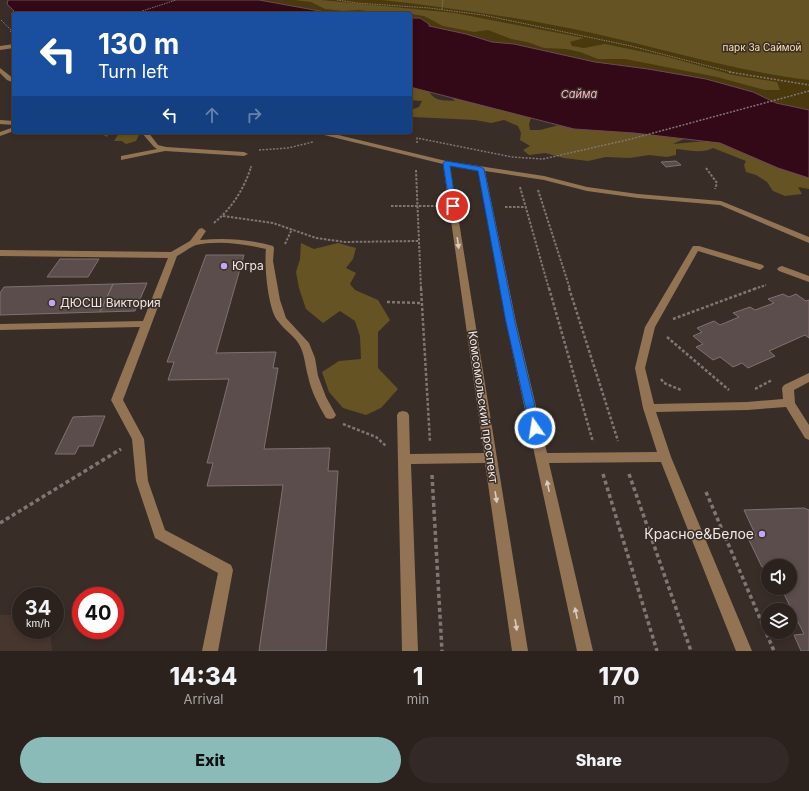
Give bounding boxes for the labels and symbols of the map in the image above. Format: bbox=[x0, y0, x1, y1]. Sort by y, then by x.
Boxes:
park label: парк За Саймой bbox=[723, 41, 802, 53]
water label: Сайма bbox=[561, 87, 598, 101]
pin bbox=[436, 189, 470, 223]
one-way arrow bbox=[455, 237, 461, 249]
place label: Югра bbox=[232, 258, 264, 273]
marker: Югра bbox=[219, 261, 229, 271]
place label: ДЮСШ Виктория bbox=[60, 295, 161, 310]
marker: ДЮСШ Виктория bbox=[47, 298, 57, 308]
street label: Комсомольский проспект bbox=[465, 330, 502, 484]
position arrow bbox=[514, 407, 556, 449]
one-way arrow bbox=[545, 480, 551, 492]
one-way arrow bbox=[493, 491, 499, 503]
place label: Красное&Белое bbox=[644, 525, 754, 542]
marker: Красное&Белое bbox=[757, 529, 767, 539]
speed limit sign: 40 bbox=[72, 587, 124, 639]
one-way arrow bbox=[573, 607, 579, 619]
one-way arrow bbox=[513, 619, 519, 631]

